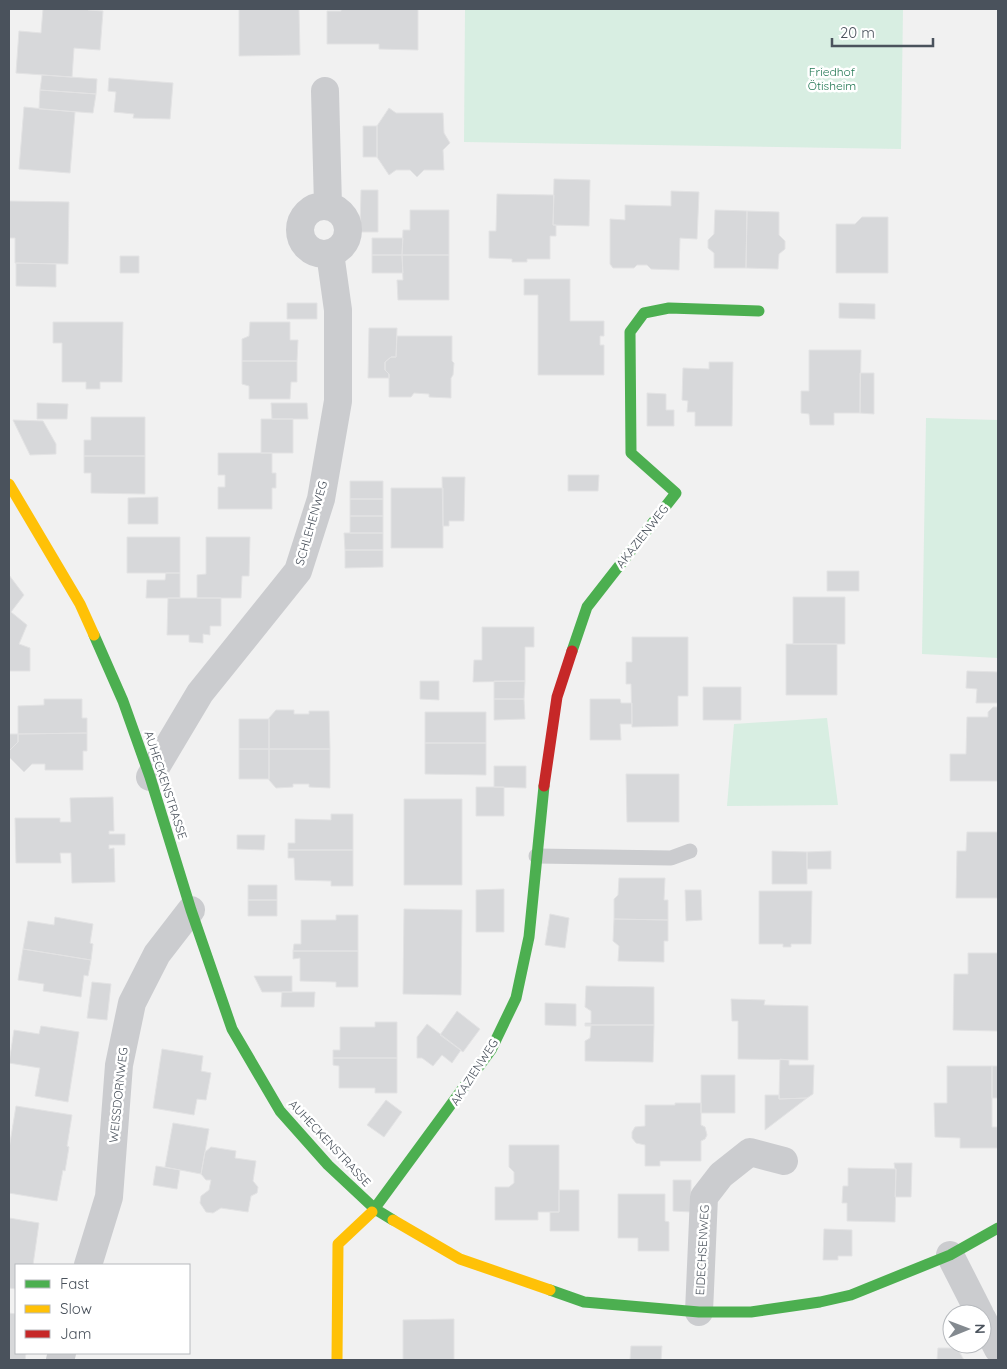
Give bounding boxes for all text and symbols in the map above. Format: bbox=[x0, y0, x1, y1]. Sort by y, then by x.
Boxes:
scale bar bbox=[832, 15, 933, 47]
text: 20 m bbox=[840, 23, 875, 42]
park label: Friedhof Ötisheim bbox=[808, 64, 856, 93]
street label: SCHLEHENWEG bbox=[292, 479, 330, 567]
street label: AKAZIENWEG bbox=[612, 501, 672, 571]
street label: AUHECKENSTRASSE bbox=[141, 729, 191, 841]
street label: AKAZIENWEG bbox=[447, 1036, 501, 1108]
street label: WEISSDORNWEG bbox=[106, 1046, 130, 1144]
street label: AUHECKENSTRASSE bbox=[286, 1096, 374, 1190]
street label: EIDECHSENWEG bbox=[692, 1204, 712, 1296]
legend bbox=[15, 1264, 190, 1354]
text: Fast bbox=[60, 1274, 89, 1293]
text: Slow bbox=[60, 1299, 92, 1318]
north arrow bbox=[942, 1304, 992, 1354]
text: N bbox=[971, 1323, 989, 1334]
text: Jam bbox=[60, 1324, 91, 1343]

